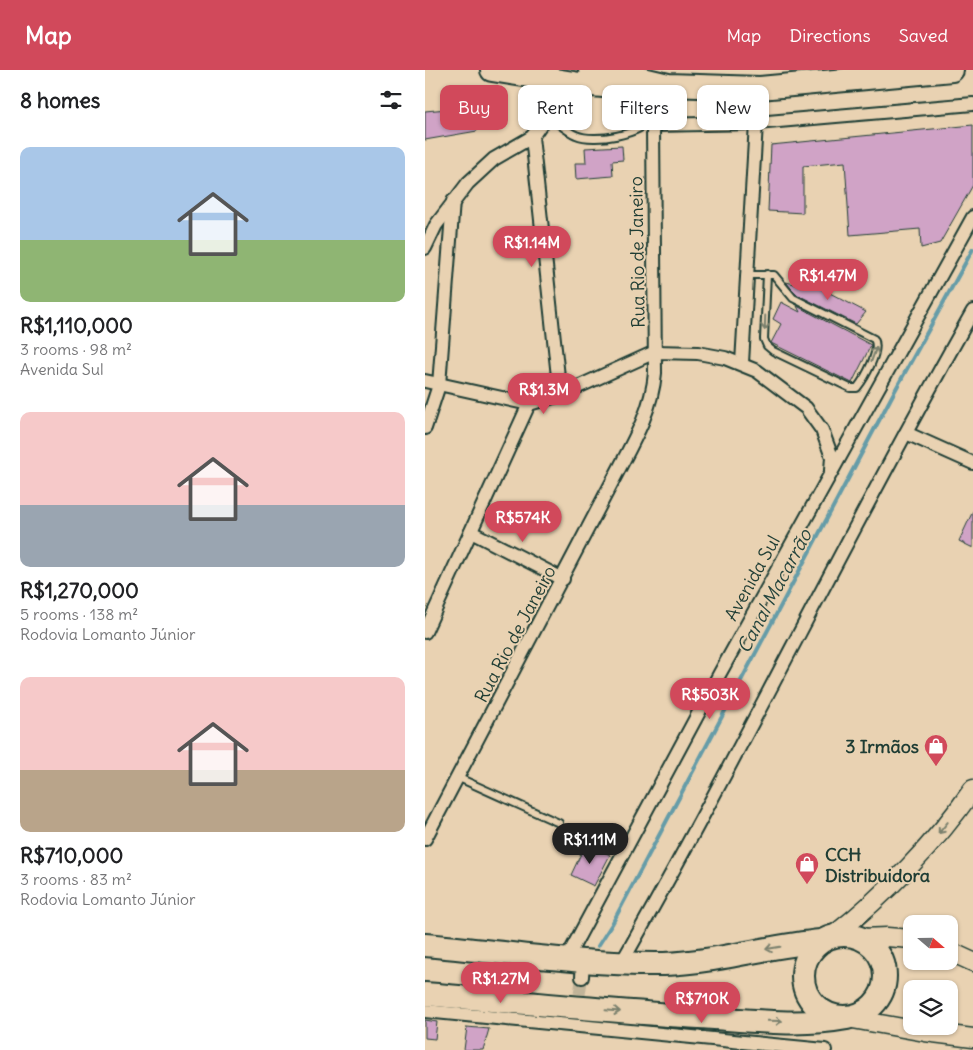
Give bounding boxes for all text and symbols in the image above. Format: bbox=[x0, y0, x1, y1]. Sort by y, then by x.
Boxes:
text: Map bbox=[25, 20, 72, 50]
text: Map bbox=[726, 24, 761, 47]
text: Directions bbox=[789, 24, 871, 47]
text: Saved bbox=[899, 24, 948, 47]
chip: Buy bbox=[440, 85, 508, 130]
chip: Rent bbox=[518, 85, 592, 130]
chip: Filters bbox=[602, 85, 687, 130]
chip: New bbox=[697, 85, 769, 130]
icon: filters bbox=[377, 86, 405, 114]
text: 8 homes bbox=[20, 87, 100, 114]
street label: Rua Rio de Janeiro bbox=[624, 176, 650, 328]
icon: home bbox=[168, 179, 258, 269]
pin: R$1.14M bbox=[486, 226, 578, 268]
text: R$1.14M bbox=[504, 232, 560, 252]
pin: R$1.47M bbox=[782, 258, 874, 301]
text: R$1.47M bbox=[799, 265, 857, 285]
text: R$1,110,000 bbox=[20, 312, 133, 339]
one-way arrow bbox=[760, 314, 770, 330]
text: 3 rooms · 98 m² bbox=[20, 339, 132, 359]
one-way arrow bbox=[870, 346, 879, 362]
text: Avenida Sul bbox=[20, 359, 104, 379]
pin: R$1.3M bbox=[503, 372, 585, 415]
text: R$1.3M bbox=[519, 379, 569, 399]
icon: home bbox=[168, 444, 258, 534]
pin: R$574K bbox=[482, 500, 564, 543]
text: R$574K bbox=[496, 507, 550, 527]
water label: Canal Macarrão bbox=[731, 524, 817, 657]
street label: Avenida Sul bbox=[719, 531, 785, 625]
street label: Rua Rio de Janeiro bbox=[469, 562, 561, 706]
text: R$1,270,000 bbox=[20, 577, 139, 604]
text: 5 rooms · 138 m² bbox=[20, 604, 138, 624]
text: Rodovia Lomanto Júnior bbox=[20, 624, 196, 644]
pin: R$503K bbox=[669, 678, 751, 720]
text: R$503K bbox=[681, 684, 739, 704]
icon: home bbox=[168, 709, 258, 799]
shop icon: 3 Irmãos bbox=[923, 733, 949, 767]
place label: 3 Irmãos bbox=[845, 735, 919, 758]
one-way arrow bbox=[938, 821, 949, 834]
pin: R$1.11M bbox=[544, 822, 636, 865]
text: R$1.11M bbox=[563, 829, 617, 849]
text: R$710,000 bbox=[20, 842, 123, 869]
place label: CCH Distribuidora bbox=[825, 843, 930, 887]
shop icon: CCH Distribuidora bbox=[794, 851, 820, 885]
text: 3 rooms · 83 m² bbox=[20, 869, 132, 889]
text: Rodovia Lomanto Júnior bbox=[20, 889, 196, 909]
north arrow bbox=[903, 915, 957, 970]
map controls bbox=[903, 915, 958, 1035]
one-way arrow bbox=[765, 943, 781, 953]
pin: R$1.27M bbox=[455, 962, 547, 1004]
text: R$1.27M bbox=[472, 968, 530, 988]
button: layers bbox=[903, 980, 958, 1035]
pin: R$710K bbox=[661, 982, 743, 1024]
text: R$710K bbox=[675, 988, 729, 1008]
one-way arrow bbox=[605, 1006, 621, 1016]
one-way arrow bbox=[766, 1016, 783, 1026]

